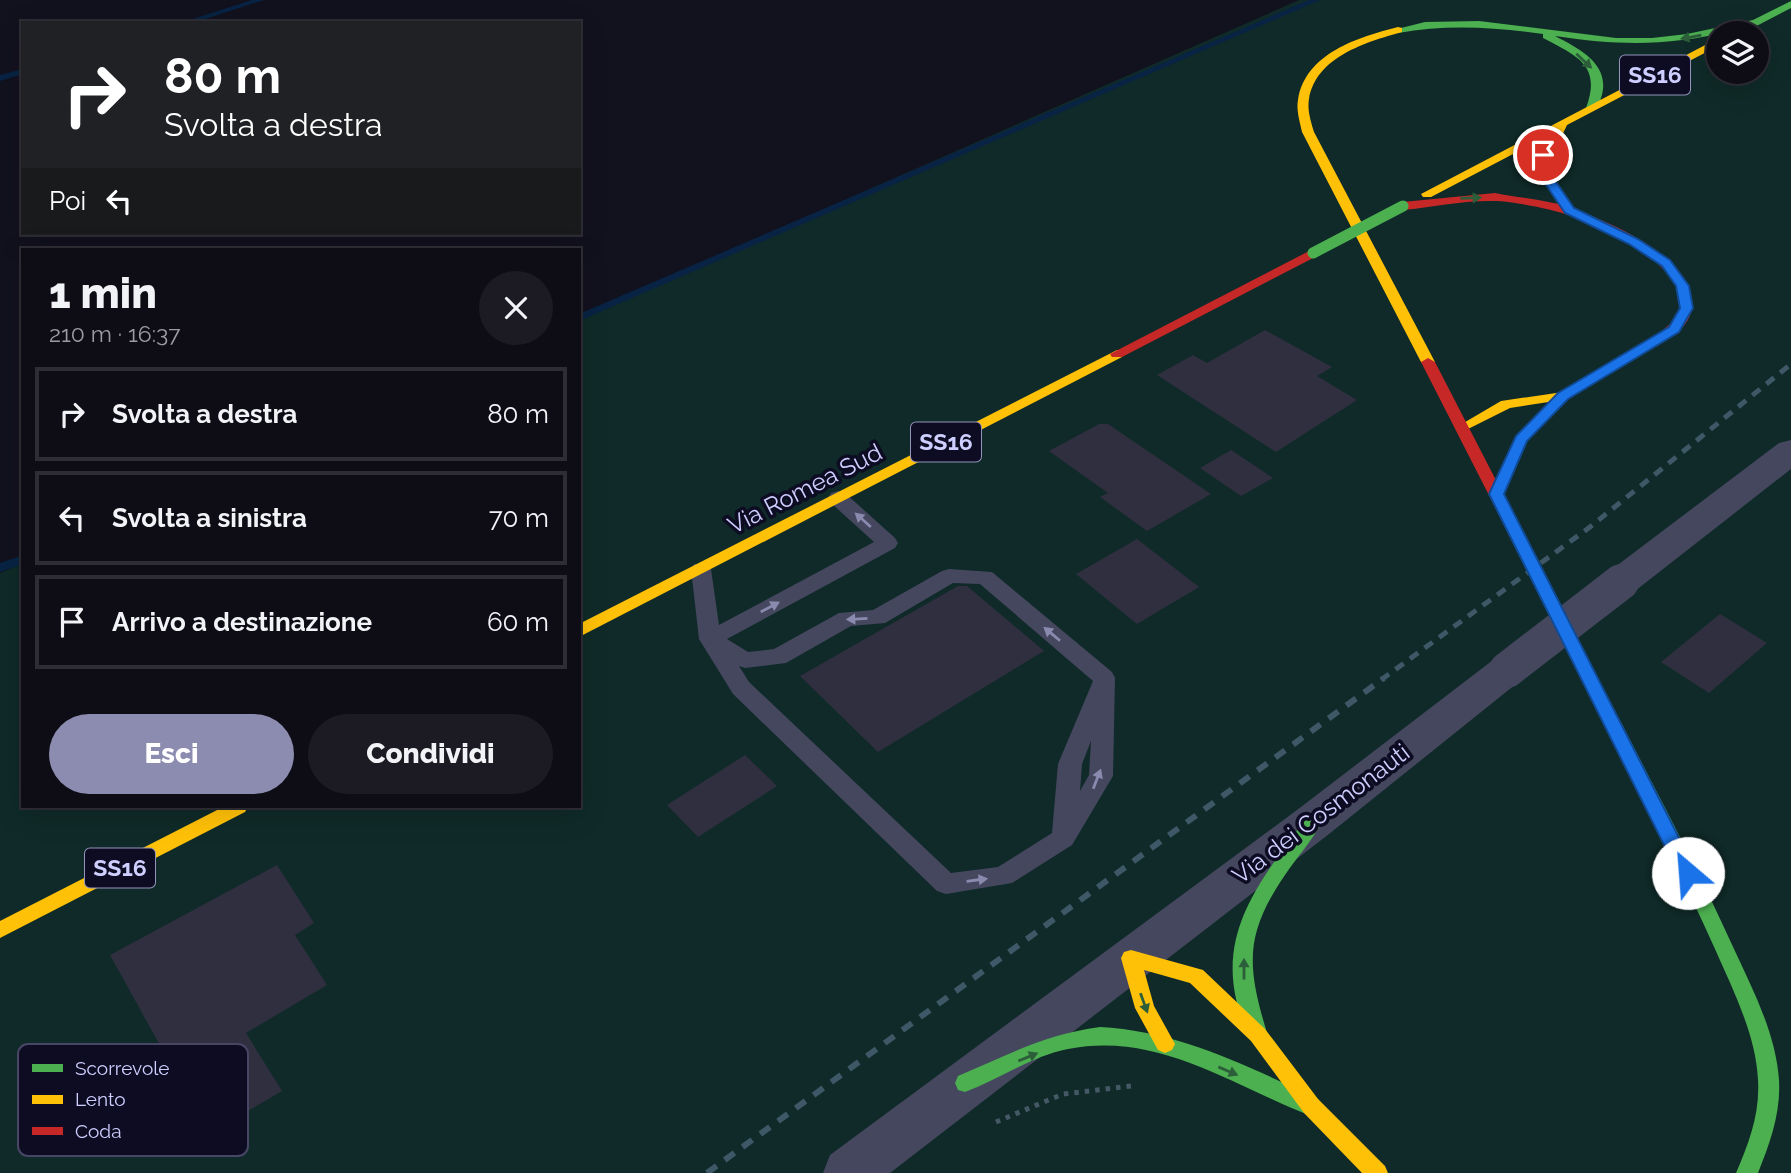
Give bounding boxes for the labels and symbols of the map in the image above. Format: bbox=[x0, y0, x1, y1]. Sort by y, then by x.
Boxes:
one-way arrow bbox=[1680, 32, 1702, 43]
one-way arrow bbox=[1575, 52, 1592, 68]
road number: SS16 bbox=[1620, 55, 1690, 94]
pin bbox=[1513, 125, 1573, 185]
one-way arrow bbox=[1460, 193, 1482, 204]
road number: SS16 bbox=[911, 422, 981, 462]
street label: Via Romea Sud bbox=[723, 437, 887, 540]
one-way arrow bbox=[855, 513, 872, 529]
one-way arrow bbox=[760, 601, 780, 613]
one-way arrow bbox=[846, 613, 868, 624]
one-way arrow bbox=[1044, 627, 1061, 642]
street label: Via dei Cosmonauti bbox=[1226, 738, 1415, 890]
one-way arrow bbox=[1091, 768, 1102, 789]
position arrow bbox=[1651, 836, 1725, 910]
road number: SS16 bbox=[85, 848, 155, 888]
one-way arrow bbox=[966, 874, 988, 885]
one-way arrow bbox=[1238, 958, 1250, 980]
one-way arrow bbox=[1139, 992, 1150, 1013]
legend bbox=[18, 1044, 248, 1156]
one-way arrow bbox=[1018, 1051, 1038, 1063]
text: Scorrevole bbox=[75, 1057, 170, 1079]
one-way arrow bbox=[1218, 1065, 1239, 1076]
text: Lento bbox=[75, 1088, 126, 1110]
text: Coda bbox=[75, 1120, 122, 1142]

